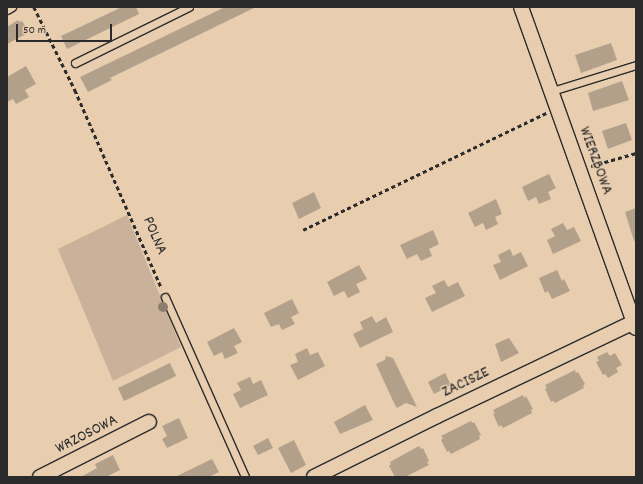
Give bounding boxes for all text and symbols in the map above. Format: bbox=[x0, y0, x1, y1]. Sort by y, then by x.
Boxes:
scale bar bbox=[18, 16, 114, 42]
text: 50 m bbox=[23, 22, 46, 39]
street label: WIERZBOWA bbox=[574, 124, 616, 198]
street label: POLNA bbox=[137, 214, 171, 258]
street label: ZACISZE bbox=[439, 363, 493, 403]
street label: WRZOSOWA bbox=[53, 411, 121, 459]

